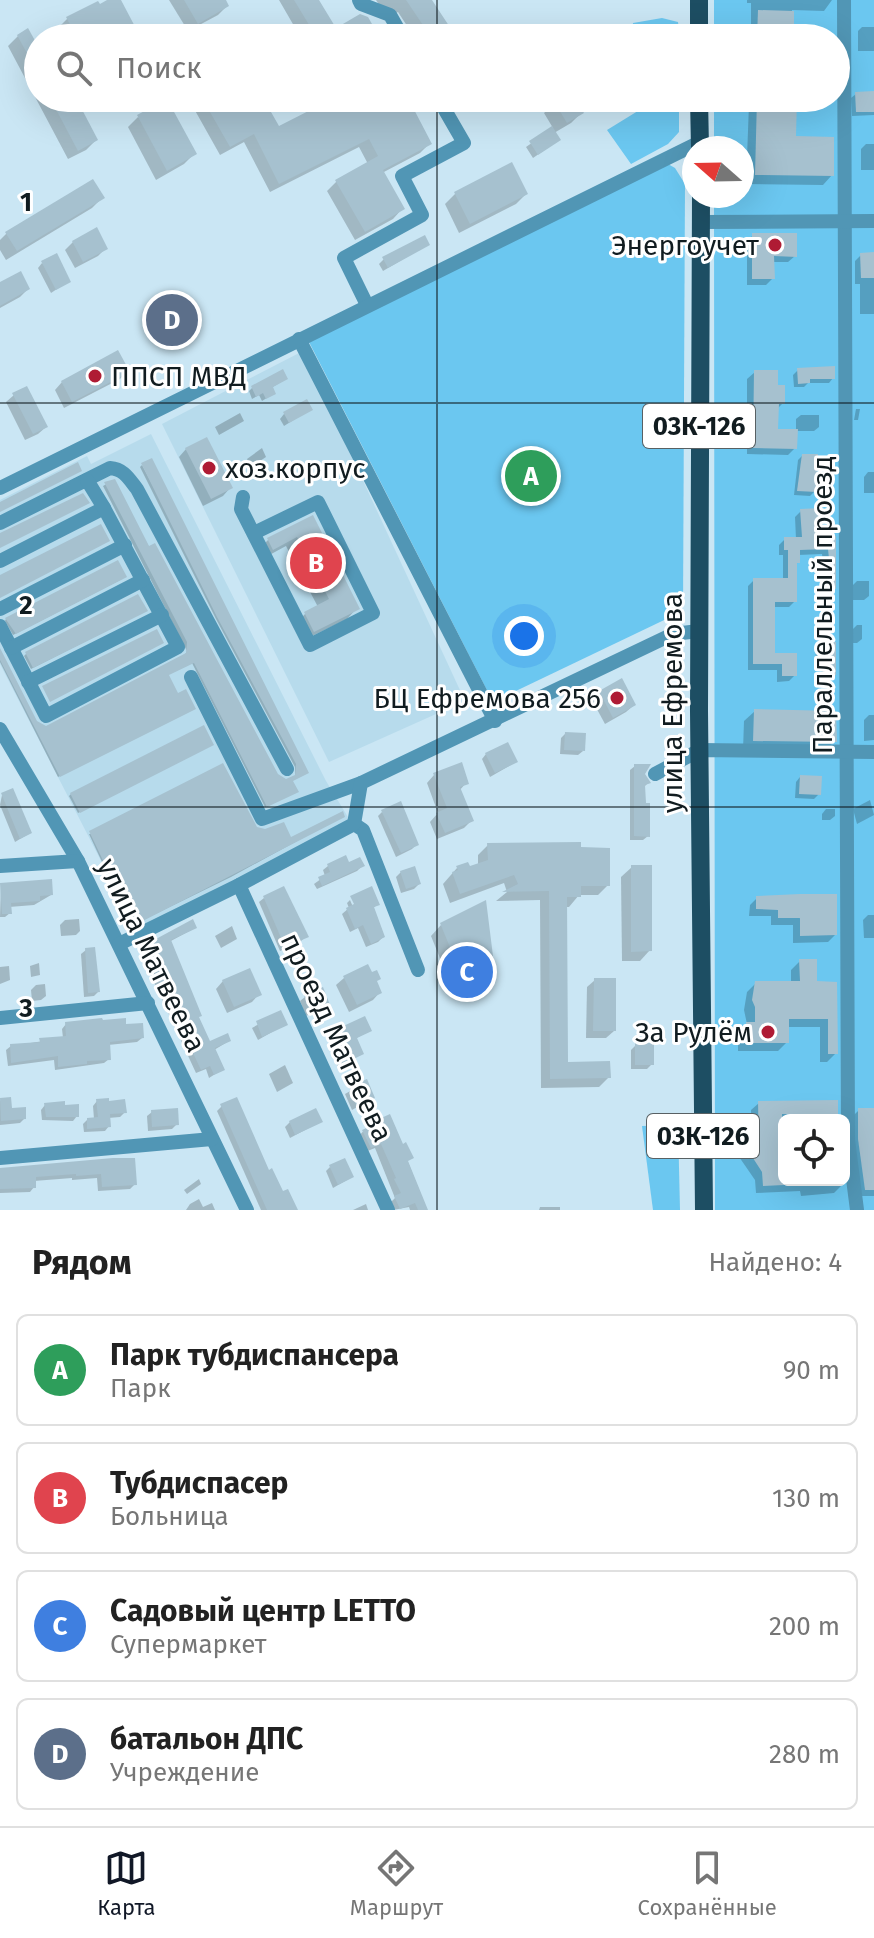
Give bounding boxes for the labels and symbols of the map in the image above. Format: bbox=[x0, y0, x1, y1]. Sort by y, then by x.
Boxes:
north arrow bbox=[682, 136, 754, 208]
text: 1 bbox=[20, 187, 32, 218]
place label: Энергоучет bbox=[611, 229, 759, 262]
marker: Энергоучет bbox=[766, 236, 784, 254]
pin: D bbox=[146, 290, 198, 350]
place label: ППСП МВД bbox=[111, 360, 247, 393]
marker: ППСП МВД bbox=[86, 367, 104, 385]
road number: 03К-126 bbox=[643, 404, 755, 448]
pin: A bbox=[505, 446, 557, 506]
place label: хоз.корпус bbox=[225, 452, 366, 485]
street label: Параллельный проезд bbox=[806, 456, 839, 754]
marker: хоз.корпус bbox=[200, 459, 218, 477]
pin: B bbox=[290, 533, 342, 593]
text: 2 bbox=[19, 590, 33, 621]
street label: улица Ефремова bbox=[656, 593, 689, 813]
your location bbox=[504, 616, 544, 656]
place label: БЦ Ефремова 256 bbox=[373, 682, 601, 715]
marker: БЦ Ефремова 256 bbox=[608, 689, 626, 707]
street label: улица Матвеева bbox=[90, 853, 213, 1057]
street label: проезд Матвеева bbox=[274, 927, 399, 1147]
pin: C bbox=[441, 942, 493, 1002]
text: 3 bbox=[18, 993, 33, 1024]
place label: За Рулём bbox=[635, 1016, 752, 1049]
marker: За Рулём bbox=[759, 1023, 777, 1041]
road number: 03К-126 bbox=[647, 1114, 759, 1158]

